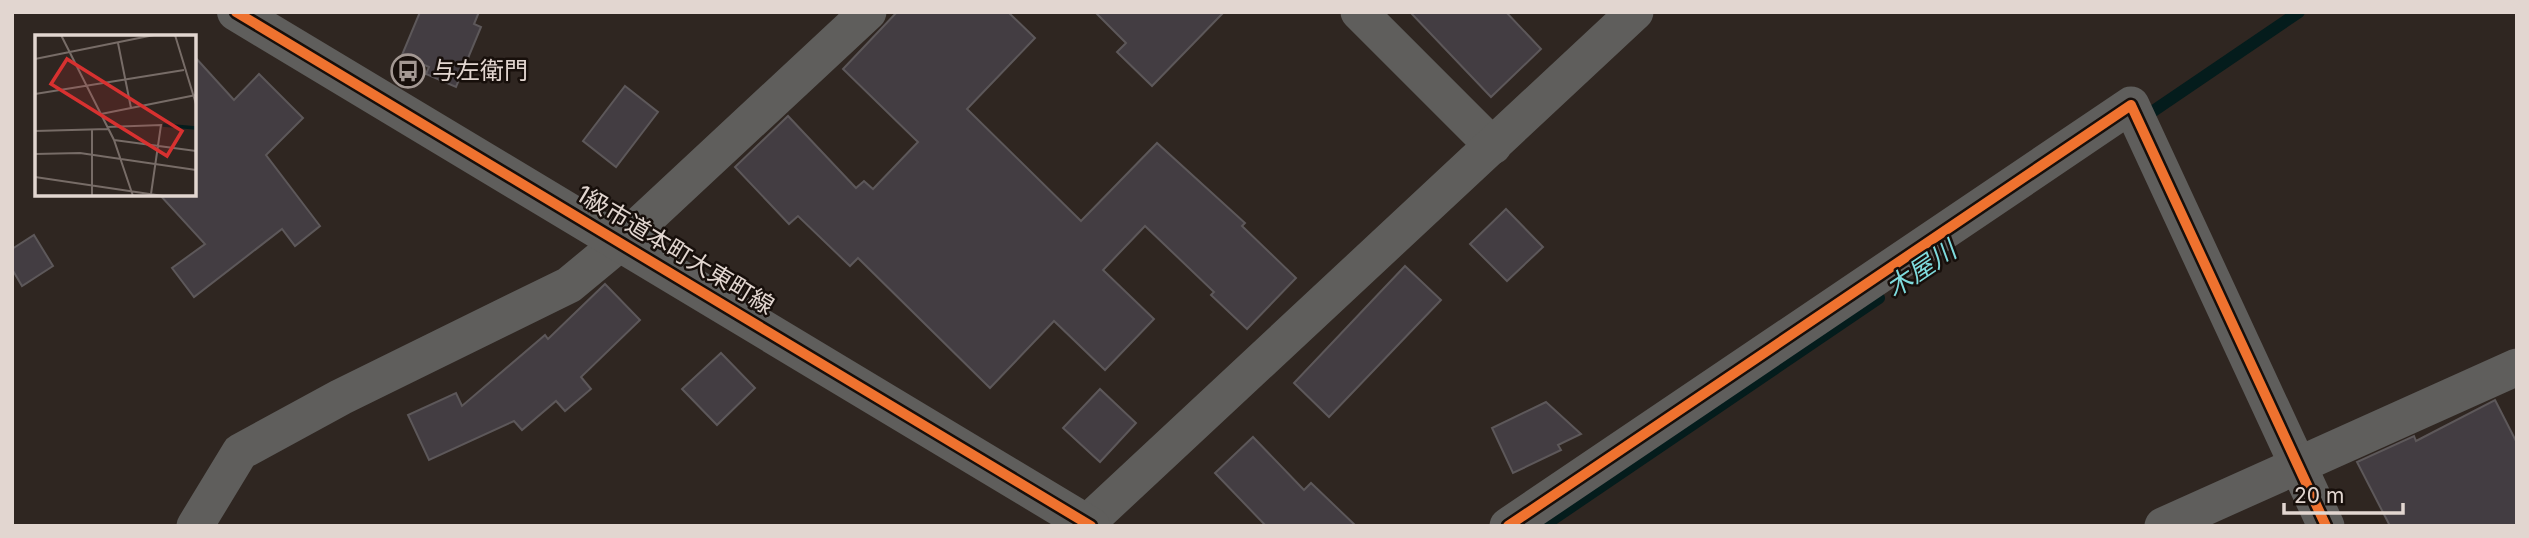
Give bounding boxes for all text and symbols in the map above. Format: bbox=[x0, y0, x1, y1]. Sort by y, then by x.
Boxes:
inset map bbox=[35, 35, 196, 196]
bus stop icon: 与左衛門 bbox=[389, 52, 427, 90]
place label: 与左衛門 bbox=[432, 56, 528, 85]
street label: 1級市道本町大東町線 bbox=[571, 179, 779, 320]
water label: 木屋川 bbox=[1880, 232, 1964, 303]
scale bar bbox=[2284, 472, 2403, 516]
text: 20 m bbox=[2294, 483, 2344, 508]

